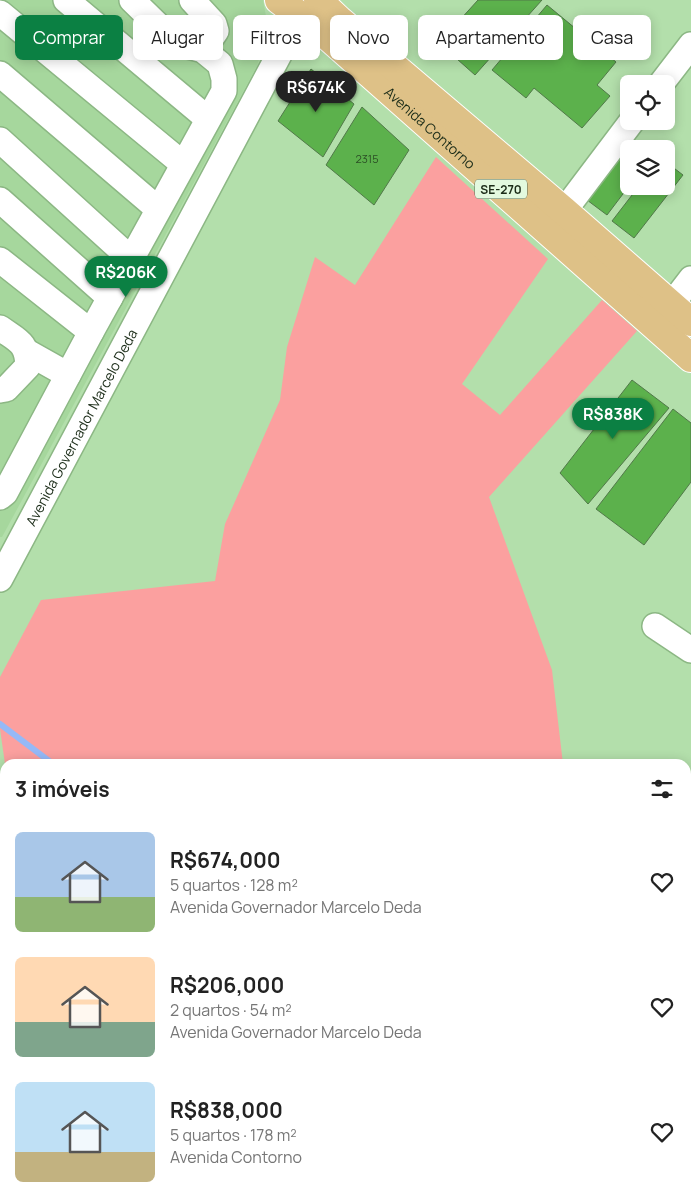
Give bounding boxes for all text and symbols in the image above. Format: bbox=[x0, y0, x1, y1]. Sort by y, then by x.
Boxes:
chip: Comprar bbox=[15, 15, 123, 60]
chip: Alugar bbox=[133, 15, 223, 60]
chip: Filtros bbox=[233, 15, 320, 60]
chip: Novo bbox=[330, 15, 408, 60]
chip: Apartamento bbox=[418, 15, 563, 60]
chip: Casa bbox=[573, 15, 651, 60]
pin: R$674K bbox=[275, 70, 357, 113]
map controls bbox=[620, 75, 675, 195]
button: locate bbox=[620, 75, 675, 130]
text: R$674K bbox=[287, 76, 345, 98]
street label: Avenida Contorno bbox=[381, 82, 480, 173]
button: layers bbox=[620, 140, 675, 195]
house number: 2315 bbox=[356, 151, 379, 166]
road number: SE-270 bbox=[475, 180, 527, 198]
pin: R$206K bbox=[85, 256, 167, 298]
text: R$206K bbox=[96, 261, 156, 283]
street label: Avenida Governador Marcelo Deda bbox=[21, 325, 141, 529]
pin: R$838K bbox=[572, 398, 654, 440]
text: R$838K bbox=[583, 403, 643, 425]
text: 3 imóveis bbox=[15, 775, 110, 803]
icon: filters bbox=[648, 775, 676, 803]
text: R$674,000 bbox=[170, 846, 281, 874]
icon: home bbox=[55, 852, 115, 912]
icon: heart bbox=[648, 868, 676, 896]
text: 5 quartos · 128 m² bbox=[170, 874, 298, 896]
text: Avenida Governador Marcelo Deda bbox=[170, 896, 422, 918]
text: R$206,000 bbox=[170, 971, 284, 999]
icon: home bbox=[55, 977, 115, 1037]
icon: heart bbox=[648, 993, 676, 1021]
text: 2 quartos · 54 m² bbox=[170, 999, 292, 1021]
text: Avenida Governador Marcelo Deda bbox=[170, 1021, 422, 1043]
text: R$838,000 bbox=[170, 1096, 283, 1124]
icon: home bbox=[55, 1102, 115, 1162]
icon: heart bbox=[648, 1118, 676, 1146]
text: 5 quartos · 178 m² bbox=[170, 1124, 297, 1146]
text: Avenida Contorno bbox=[170, 1146, 302, 1168]

